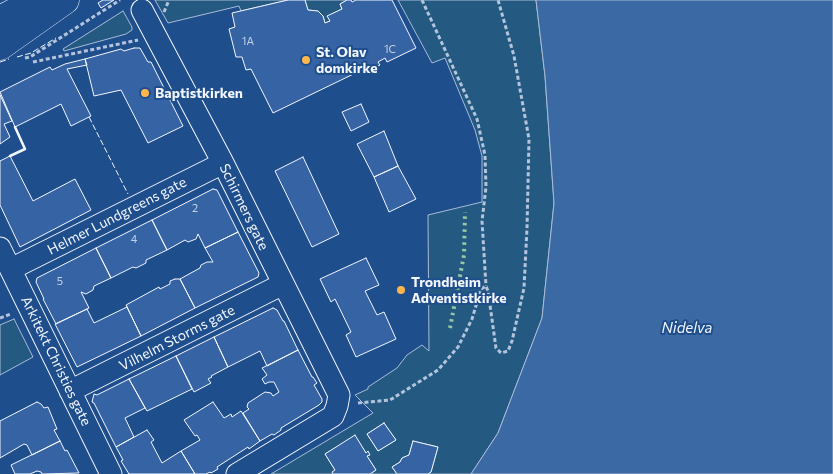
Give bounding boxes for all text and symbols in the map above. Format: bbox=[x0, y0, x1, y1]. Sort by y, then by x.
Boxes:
house number: 1A bbox=[242, 34, 254, 48]
house number: 1C bbox=[384, 42, 396, 56]
place label: St. Olav domkirke bbox=[316, 44, 378, 76]
marker: St. Olav domkirke bbox=[300, 54, 312, 66]
place label: Baptistkirken bbox=[155, 85, 243, 101]
marker: Baptistkirken bbox=[139, 87, 151, 99]
street label: Schirmers gate bbox=[216, 161, 272, 253]
street label: Helmer Lundgreens gate bbox=[45, 174, 189, 258]
house number: 2 bbox=[192, 201, 198, 215]
house number: 4 bbox=[131, 232, 137, 246]
house number: 5 bbox=[57, 274, 63, 288]
place label: Trondheim Adventistkirke bbox=[411, 274, 507, 306]
marker: Trondheim Adventistkirke bbox=[395, 284, 407, 296]
street label: Arkitekt Christies gate bbox=[17, 293, 95, 429]
street label: Vilhelm Storms gate bbox=[116, 302, 238, 374]
water label: Nidelva bbox=[662, 319, 712, 337]

